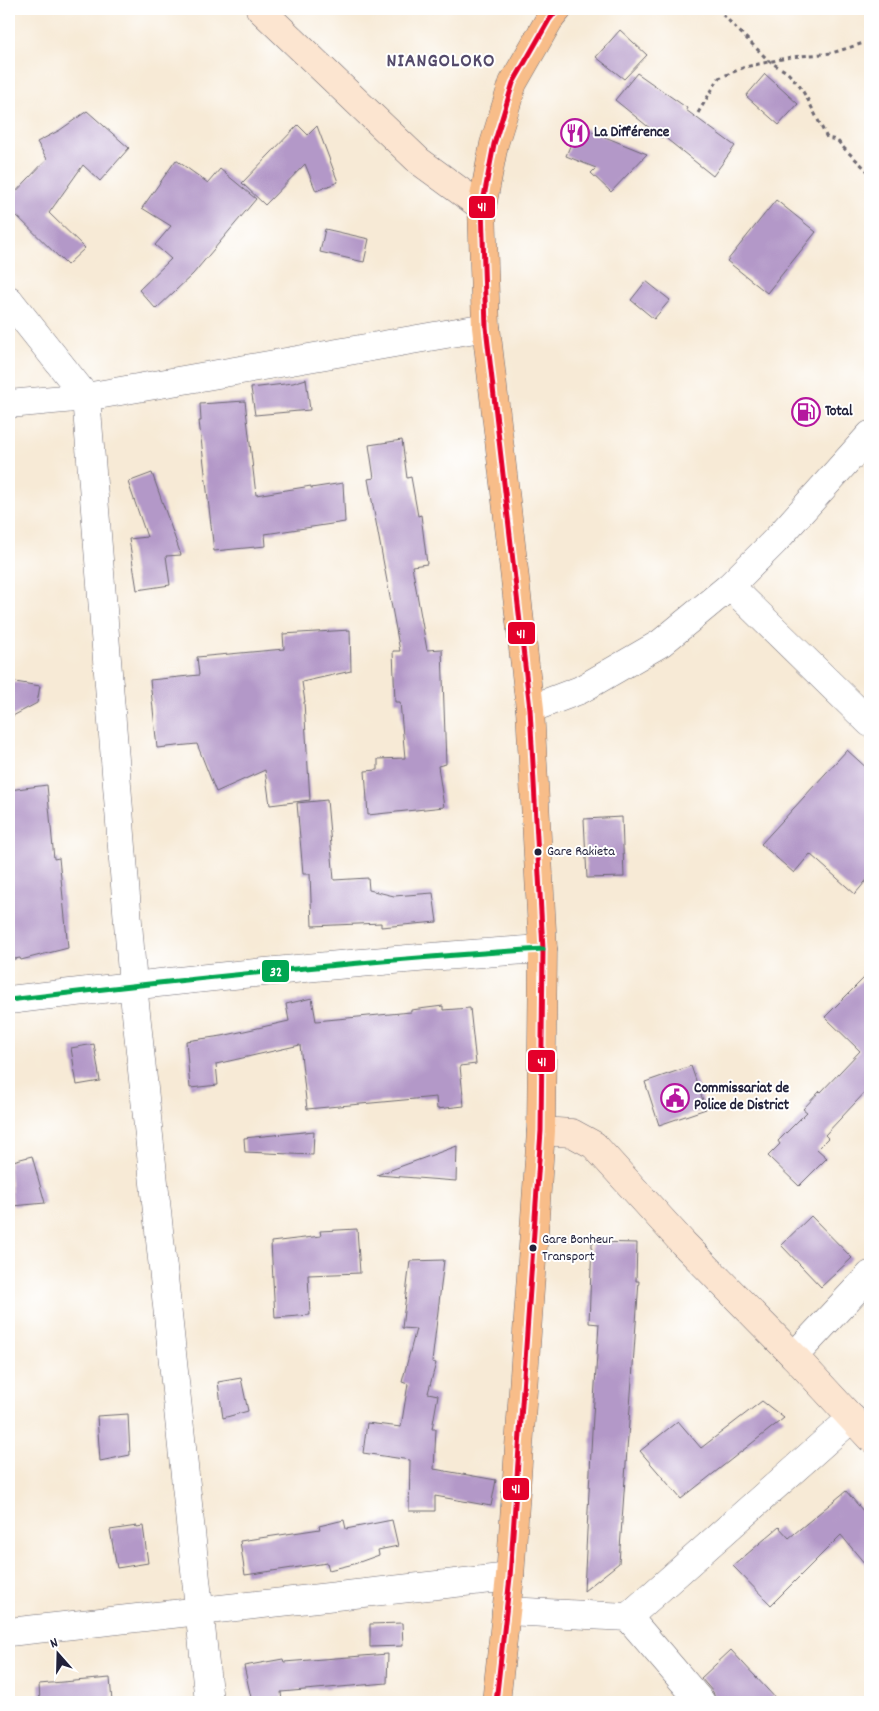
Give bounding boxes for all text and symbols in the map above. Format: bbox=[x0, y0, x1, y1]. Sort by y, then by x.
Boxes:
district label: NIANGOLOKO bbox=[387, 48, 495, 76]
restaurant icon: La Différence bbox=[560, 118, 590, 148]
place label: La Différence bbox=[594, 122, 670, 144]
line badge: 41 bbox=[468, 195, 496, 219]
text: 41 bbox=[478, 198, 486, 218]
fuel station icon: Total bbox=[791, 397, 821, 427]
place label: Total bbox=[825, 401, 853, 423]
line badge: 41 bbox=[507, 621, 536, 645]
text: 41 bbox=[517, 625, 525, 645]
place label: Gare Rakieta bbox=[547, 842, 615, 862]
marker: Gare Rakieta bbox=[533, 847, 543, 857]
line badge: 32 bbox=[261, 959, 290, 983]
text: 32 bbox=[270, 963, 282, 983]
line badge: 41 bbox=[527, 1049, 556, 1073]
text: 41 bbox=[538, 1053, 546, 1073]
place label: Commissariat de Police de District bbox=[694, 1078, 790, 1117]
public building icon: Commissariat de Police de District bbox=[660, 1083, 690, 1113]
place label: Gare Bonheur Transport bbox=[542, 1230, 614, 1267]
marker: Gare Bonheur Transport bbox=[528, 1243, 538, 1253]
line badge: 41 bbox=[502, 1477, 530, 1501]
text: 41 bbox=[512, 1480, 520, 1500]
north arrow bbox=[32, 1628, 82, 1678]
text: N bbox=[48, 1633, 61, 1654]

